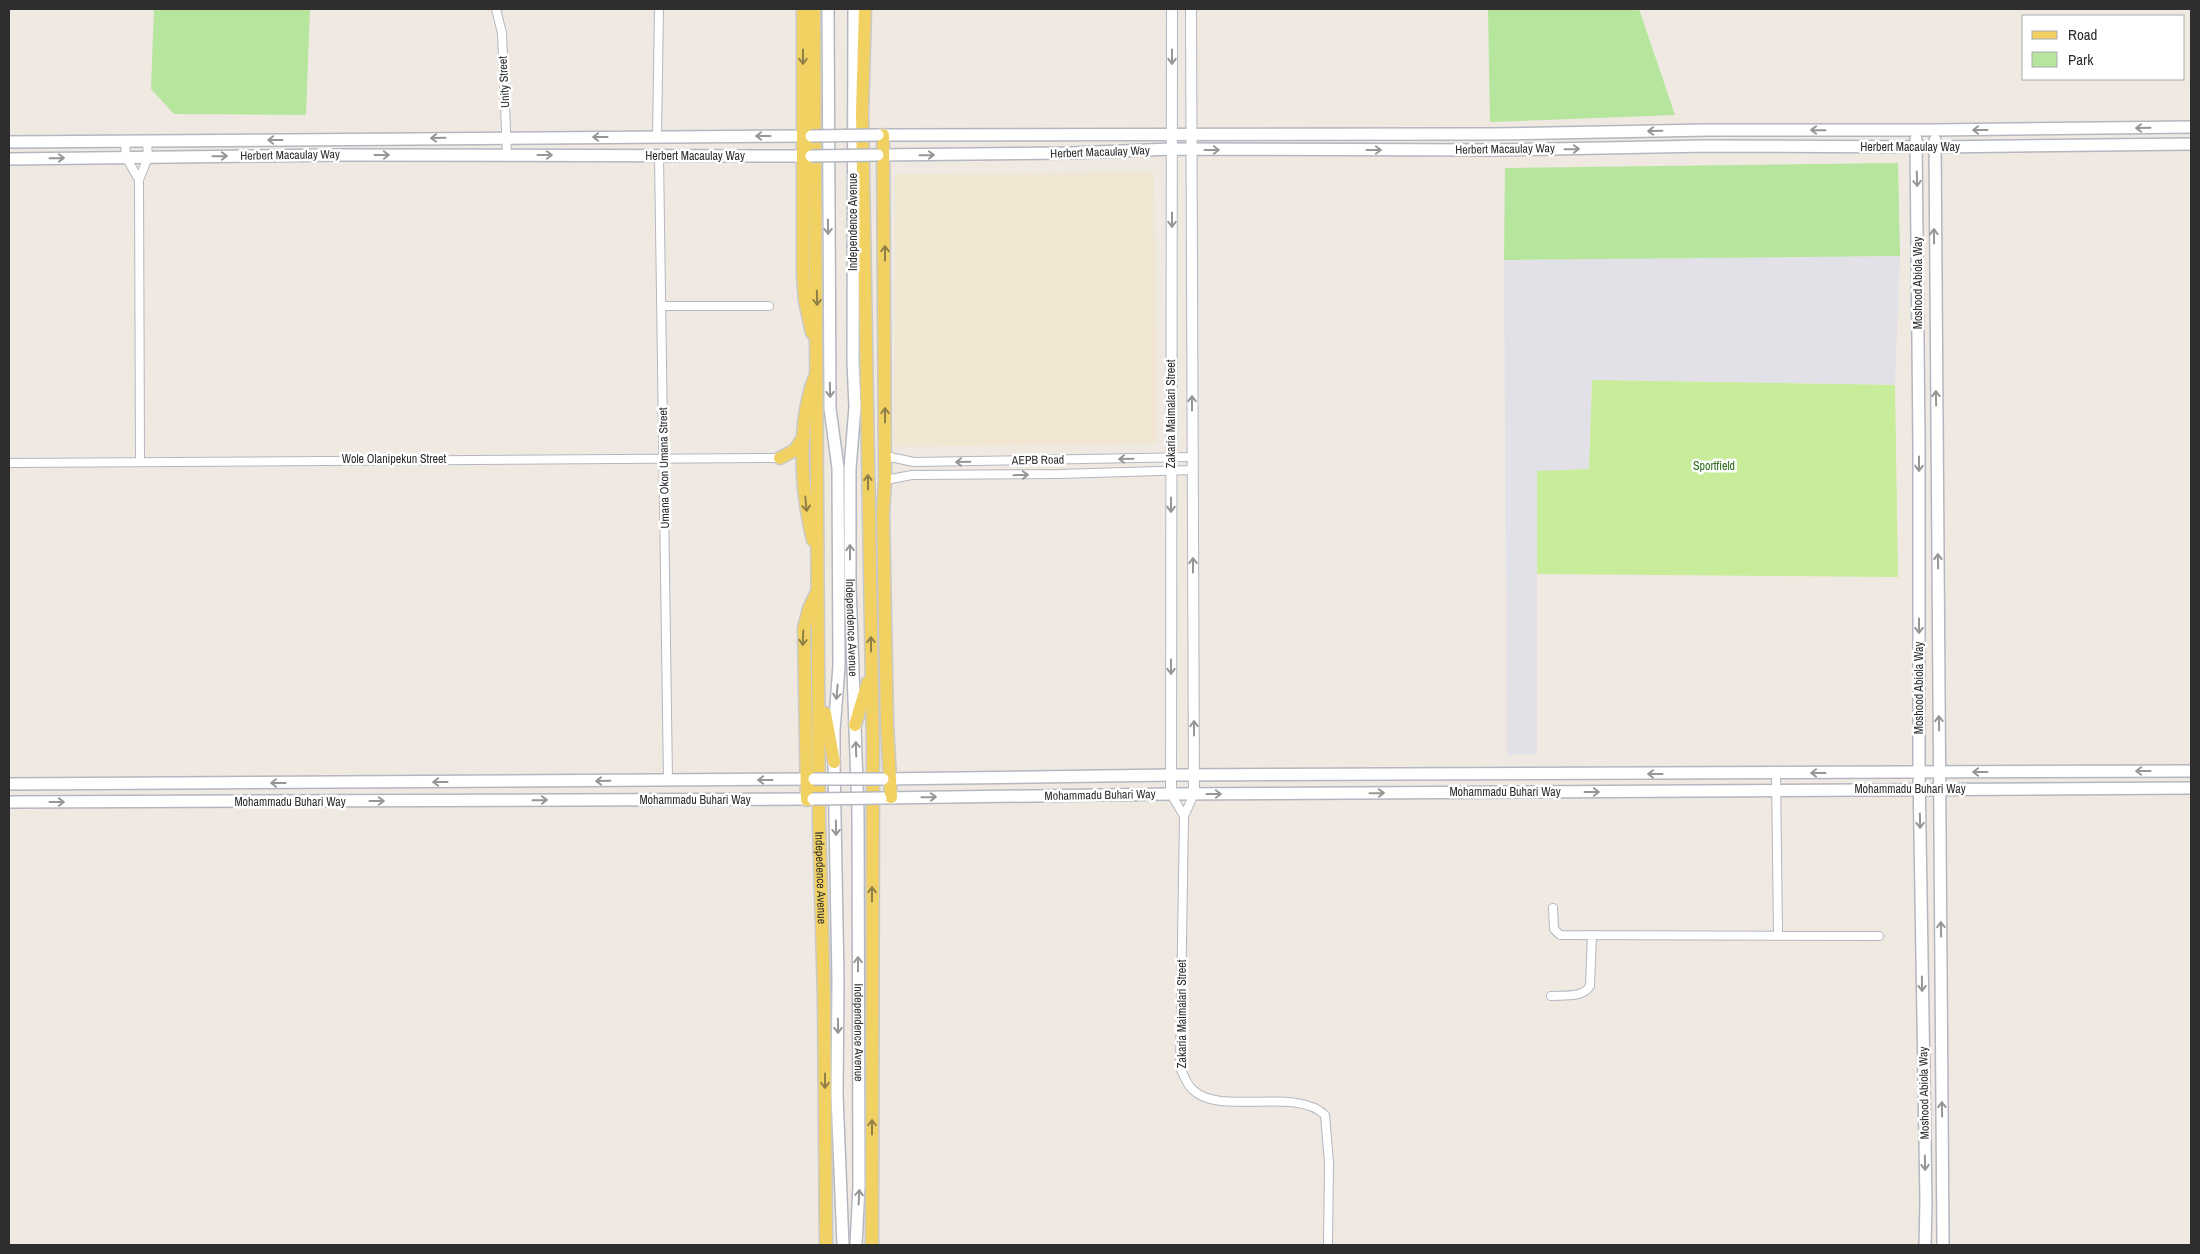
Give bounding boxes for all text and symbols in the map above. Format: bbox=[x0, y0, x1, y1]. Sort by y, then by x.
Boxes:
legend bbox=[2022, 15, 2185, 80]
text: Road bbox=[2068, 24, 2097, 45]
one-way arrow bbox=[798, 49, 808, 65]
one-way arrow bbox=[1167, 49, 1177, 65]
text: Park bbox=[2068, 49, 2094, 70]
street label: Unity Street bbox=[495, 55, 513, 108]
one-way arrow bbox=[2135, 123, 2151, 132]
one-way arrow bbox=[1810, 125, 1826, 135]
one-way arrow bbox=[1972, 125, 1988, 135]
one-way arrow bbox=[1647, 126, 1664, 136]
one-way arrow bbox=[755, 131, 771, 141]
one-way arrow bbox=[592, 132, 608, 142]
one-way arrow bbox=[430, 133, 446, 143]
one-way arrow bbox=[267, 135, 284, 145]
street label: Herbert Macaulay Way bbox=[1860, 139, 1960, 155]
street label: Herbert Macaulay Way bbox=[1455, 140, 1555, 158]
street label: Herbert Macaulay Way bbox=[1050, 142, 1150, 162]
one-way arrow bbox=[1563, 144, 1579, 153]
one-way arrow bbox=[1203, 145, 1219, 155]
one-way arrow bbox=[1366, 145, 1382, 155]
street label: Herbert Macaulay Way bbox=[240, 146, 340, 164]
street label: Herbert Macaulay Way bbox=[645, 148, 745, 164]
one-way arrow bbox=[374, 150, 390, 160]
one-way arrow bbox=[536, 150, 553, 160]
one-way arrow bbox=[918, 150, 935, 160]
one-way arrow bbox=[212, 151, 228, 161]
one-way arrow bbox=[49, 153, 65, 163]
one-way arrow bbox=[1912, 170, 1922, 186]
street label: Independence Avenue bbox=[845, 173, 861, 271]
one-way arrow bbox=[1167, 212, 1176, 228]
one-way arrow bbox=[824, 219, 833, 235]
one-way arrow bbox=[1930, 228, 1939, 244]
street label: Moshood Abiola Way bbox=[1910, 237, 1926, 329]
one-way arrow bbox=[880, 245, 890, 261]
one-way arrow bbox=[812, 290, 822, 306]
street label: Zakaria Maimalari Street bbox=[1163, 359, 1179, 468]
one-way arrow bbox=[825, 382, 835, 398]
one-way arrow bbox=[1931, 390, 1941, 406]
one-way arrow bbox=[1187, 395, 1197, 412]
street label: Umana Okon Umana Street bbox=[655, 407, 673, 529]
one-way arrow bbox=[880, 407, 890, 424]
street label: Wole Olanipekun Street bbox=[342, 451, 446, 467]
street label: AEPB Road bbox=[1011, 452, 1064, 468]
one-way arrow bbox=[1118, 454, 1134, 463]
one-way arrow bbox=[1914, 455, 1924, 471]
one-way arrow bbox=[956, 457, 972, 466]
park label: Sportfield bbox=[1693, 458, 1735, 474]
one-way arrow bbox=[1012, 470, 1029, 480]
one-way arrow bbox=[863, 474, 873, 490]
one-way arrow bbox=[801, 496, 811, 512]
one-way arrow bbox=[1166, 496, 1176, 513]
one-way arrow bbox=[846, 544, 855, 560]
one-way arrow bbox=[1933, 553, 1942, 569]
one-way arrow bbox=[1188, 558, 1198, 574]
street label: Independence Avenue bbox=[842, 579, 861, 677]
one-way arrow bbox=[1914, 618, 1924, 634]
one-way arrow bbox=[799, 629, 808, 645]
one-way arrow bbox=[866, 636, 876, 652]
street label: Moshood Abiola Way bbox=[1911, 642, 1927, 734]
one-way arrow bbox=[1166, 659, 1176, 675]
one-way arrow bbox=[832, 683, 842, 699]
one-way arrow bbox=[1934, 715, 1944, 732]
one-way arrow bbox=[1189, 720, 1199, 736]
one-way arrow bbox=[851, 741, 861, 758]
one-way arrow bbox=[2135, 766, 2151, 776]
one-way arrow bbox=[1972, 767, 1988, 777]
one-way arrow bbox=[1810, 768, 1826, 778]
one-way arrow bbox=[1647, 769, 1664, 779]
one-way arrow bbox=[758, 775, 774, 785]
one-way arrow bbox=[595, 776, 612, 786]
one-way arrow bbox=[433, 777, 449, 787]
one-way arrow bbox=[270, 778, 286, 788]
street label: Mohammadu Buhari Way bbox=[1854, 781, 1966, 797]
street label: Mohammadu Buhari Way bbox=[1449, 784, 1561, 800]
street label: Mohammadu Buhari Way bbox=[1044, 786, 1156, 804]
one-way arrow bbox=[1584, 787, 1600, 797]
one-way arrow bbox=[1206, 789, 1222, 799]
one-way arrow bbox=[1369, 789, 1385, 798]
street label: Mohammadu Buhari Way bbox=[639, 792, 751, 808]
one-way arrow bbox=[921, 792, 937, 802]
street label: Mohammadu Buhari Way bbox=[234, 794, 346, 810]
one-way arrow bbox=[532, 795, 548, 805]
one-way arrow bbox=[49, 797, 65, 807]
one-way arrow bbox=[369, 797, 385, 806]
one-way arrow bbox=[1915, 812, 1925, 829]
one-way arrow bbox=[831, 820, 841, 836]
street label: Indepedence Avenue bbox=[811, 832, 830, 924]
one-way arrow bbox=[867, 886, 877, 902]
one-way arrow bbox=[1936, 921, 1946, 938]
one-way arrow bbox=[853, 956, 863, 972]
street label: Zakaria Maimalari Street bbox=[1174, 959, 1190, 1068]
one-way arrow bbox=[1917, 975, 1927, 991]
street label: Independence Avenue bbox=[850, 984, 867, 1082]
one-way arrow bbox=[833, 1017, 843, 1033]
street label: Moshood Abiola Way bbox=[1915, 1046, 1933, 1139]
one-way arrow bbox=[820, 1072, 830, 1089]
one-way arrow bbox=[1938, 1101, 1947, 1117]
one-way arrow bbox=[867, 1119, 877, 1135]
one-way arrow bbox=[1920, 1155, 1930, 1171]
one-way arrow bbox=[854, 1189, 863, 1205]

